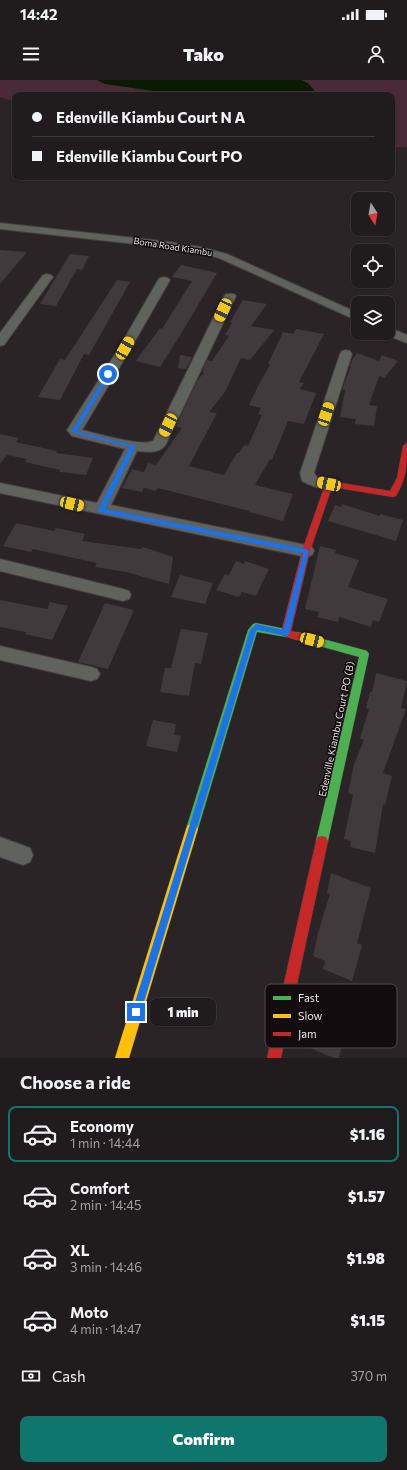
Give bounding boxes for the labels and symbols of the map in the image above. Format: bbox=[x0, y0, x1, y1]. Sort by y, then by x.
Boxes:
north arrow bbox=[351, 192, 395, 236]
street label: Boma Road Kiambu bbox=[133, 235, 213, 258]
car bbox=[212, 297, 234, 323]
car bbox=[114, 335, 136, 361]
route start bbox=[99, 365, 117, 383]
car bbox=[317, 401, 335, 427]
car bbox=[157, 412, 179, 438]
car bbox=[316, 476, 342, 492]
car bbox=[59, 495, 85, 513]
car bbox=[299, 631, 325, 649]
street label: Edenville Kiambu Court PO (B) bbox=[316, 660, 356, 798]
legend bbox=[265, 984, 397, 1048]
text: Fast bbox=[298, 991, 320, 1004]
callout: 1 min bbox=[150, 998, 216, 1026]
route end bbox=[127, 1003, 145, 1021]
text: Slow bbox=[298, 1009, 323, 1022]
text: Jam bbox=[298, 1027, 317, 1041]

